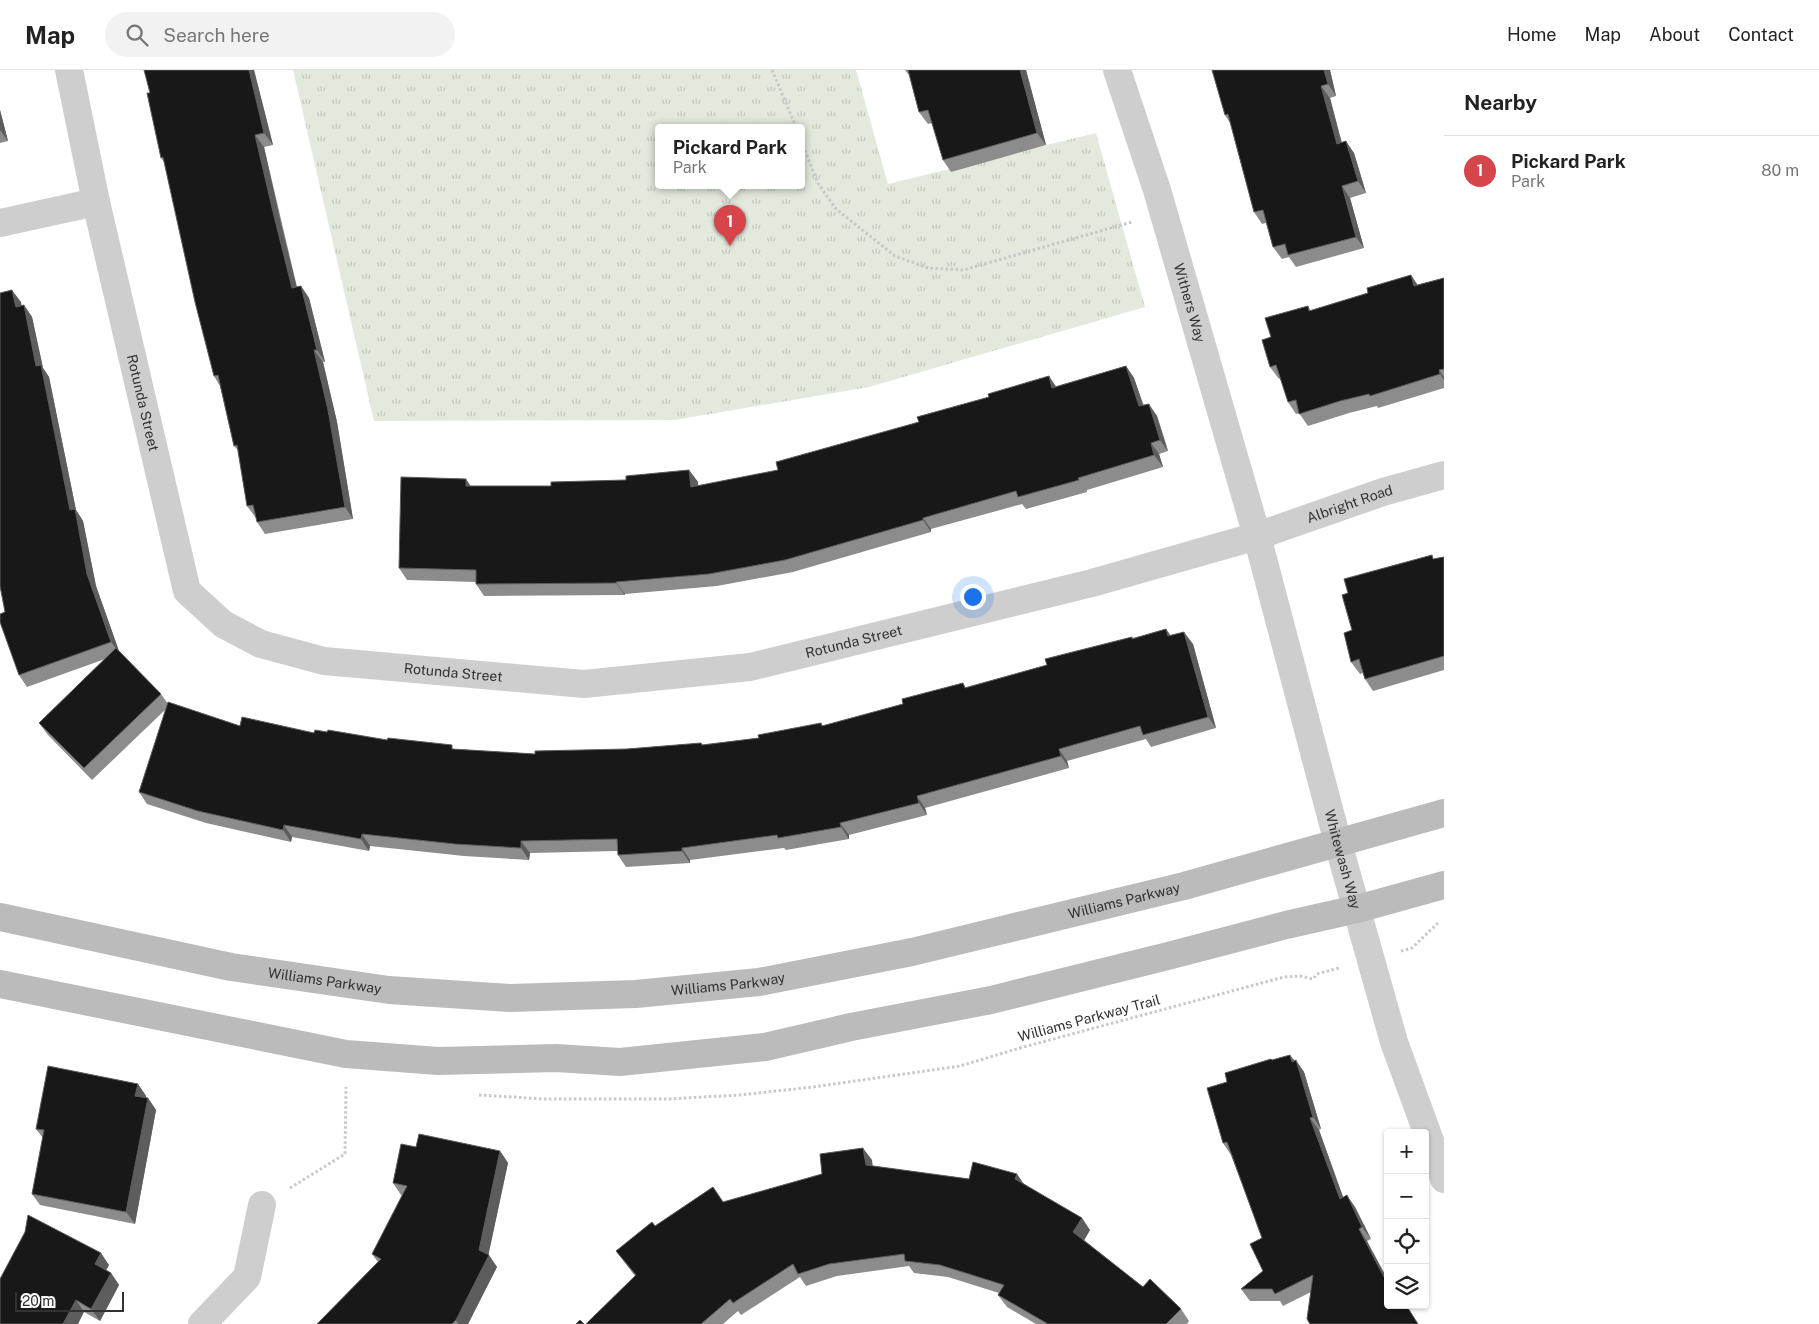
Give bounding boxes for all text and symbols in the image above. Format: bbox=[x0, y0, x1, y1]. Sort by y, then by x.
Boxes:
search box bbox=[105, 12, 455, 57]
text: Map bbox=[25, 21, 75, 49]
icon: search bbox=[123, 21, 151, 49]
text: Search here bbox=[163, 24, 270, 46]
text: Home bbox=[1507, 24, 1557, 45]
text: Map bbox=[1585, 24, 1621, 45]
text: About bbox=[1649, 24, 1700, 45]
text: Contact bbox=[1728, 24, 1794, 45]
text: Nearby bbox=[1464, 90, 1537, 115]
popup bbox=[655, 124, 805, 189]
text: Pickard Park bbox=[673, 136, 787, 158]
text: Pickard Park bbox=[1511, 150, 1626, 172]
text: Park bbox=[673, 158, 707, 177]
text: 1 bbox=[1477, 161, 1483, 180]
text: 80 m bbox=[1761, 161, 1799, 180]
text: Park bbox=[1511, 172, 1545, 191]
pin: 1 bbox=[714, 205, 746, 246]
street label: Withers Way bbox=[1171, 261, 1209, 345]
street label: Rotunda Street bbox=[124, 353, 162, 453]
street label: Albright Road bbox=[1305, 482, 1394, 526]
your location bbox=[960, 584, 986, 610]
street label: Rotunda Street bbox=[804, 622, 904, 661]
street label: Rotunda Street bbox=[403, 660, 503, 685]
street label: Whitewash Way bbox=[1321, 808, 1364, 911]
street label: Williams Parkway bbox=[1066, 879, 1182, 922]
street label: Williams Parkway bbox=[267, 964, 383, 997]
street label: Williams Parkway bbox=[670, 969, 787, 999]
street label: Williams Parkway Trail bbox=[1016, 991, 1162, 1045]
map controls bbox=[1384, 1129, 1429, 1309]
button: + bbox=[1384, 1129, 1429, 1174]
button: − bbox=[1384, 1174, 1429, 1219]
button: locate bbox=[1384, 1219, 1429, 1264]
button: layers bbox=[1384, 1264, 1429, 1309]
scale bar bbox=[15, 1289, 124, 1312]
text: 20 m bbox=[22, 1293, 54, 1309]

